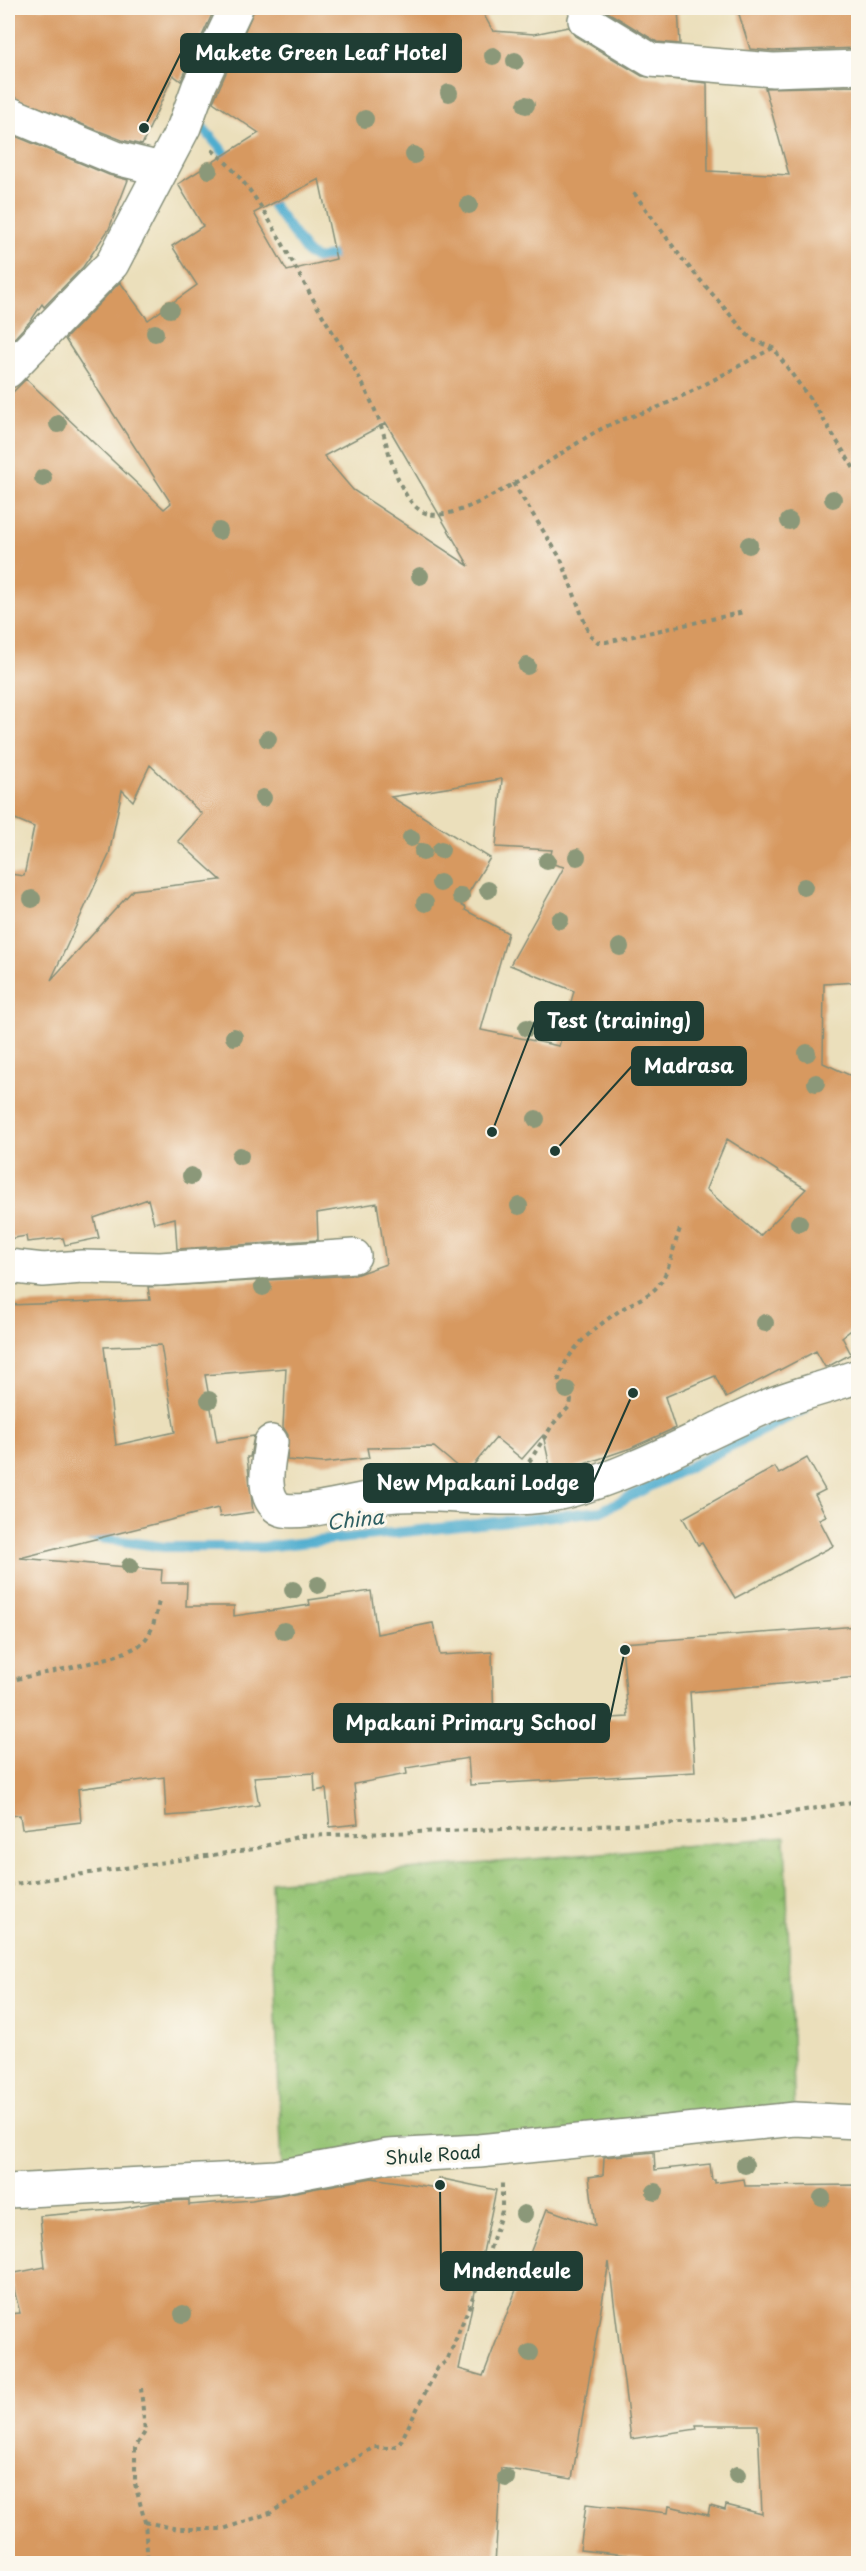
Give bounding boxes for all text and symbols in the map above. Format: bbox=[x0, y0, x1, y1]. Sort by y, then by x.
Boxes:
callout: Makete Green Leaf Hotel bbox=[181, 34, 461, 72]
text: Makete Green Leaf Hotel bbox=[195, 37, 447, 67]
callout: Test (training) bbox=[535, 1002, 703, 1040]
text: Test (training) bbox=[547, 1005, 691, 1035]
callout: Madrasa bbox=[632, 1047, 746, 1085]
text: Madrasa bbox=[644, 1050, 734, 1080]
callout: New Mpakani Lodge bbox=[364, 1464, 593, 1502]
text: New Mpakani Lodge bbox=[377, 1467, 579, 1497]
water label: China bbox=[325, 1501, 386, 1537]
callout: Mpakani Primary School bbox=[334, 1704, 609, 1742]
text: Mpakani Primary School bbox=[346, 1707, 596, 1737]
street label: Shule Road bbox=[384, 2137, 482, 2171]
callout: Mndendeule bbox=[441, 2252, 582, 2290]
text: Mndendeule bbox=[453, 2255, 571, 2285]

